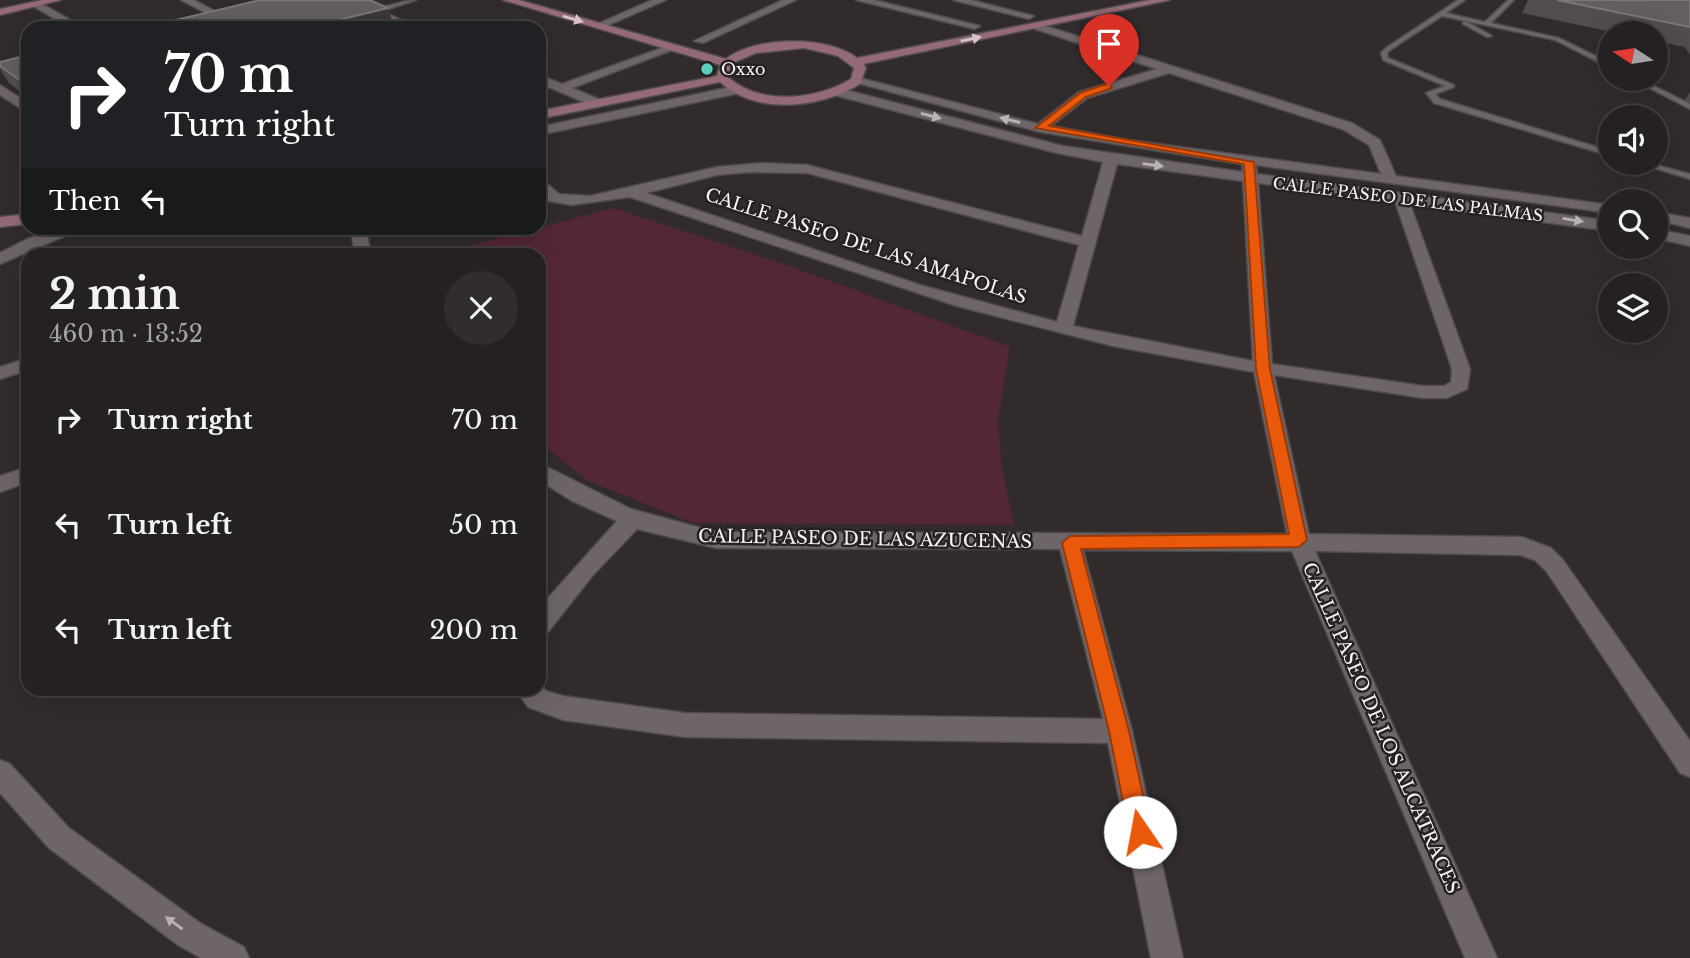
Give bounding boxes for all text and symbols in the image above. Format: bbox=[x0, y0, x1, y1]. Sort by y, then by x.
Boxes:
one-way arrow bbox=[563, 14, 584, 24]
pin bbox=[1079, 14, 1139, 86]
north arrow bbox=[1598, 21, 1668, 91]
map controls bbox=[1598, 21, 1668, 343]
icon: arrive bbox=[1090, 25, 1128, 63]
one-way arrow bbox=[960, 34, 982, 45]
text: 70 m bbox=[164, 44, 294, 105]
icon: right bbox=[49, 49, 140, 140]
place label: Oxxo bbox=[721, 59, 765, 79]
marker: Oxxo bbox=[699, 61, 715, 77]
text: Turn right bbox=[164, 105, 335, 145]
button: sound bbox=[1598, 105, 1668, 175]
one-way arrow bbox=[920, 111, 942, 122]
one-way arrow bbox=[999, 114, 1021, 125]
one-way arrow bbox=[1142, 160, 1164, 171]
street label: CALLE PASEO DE LAS PALMAS bbox=[1272, 173, 1544, 225]
icon: left bbox=[135, 182, 173, 220]
street label: CALLE PASEO DE LAS AMAPOLAS bbox=[702, 183, 1030, 309]
text: Then bbox=[49, 185, 121, 217]
button: search bbox=[1598, 189, 1668, 259]
one-way arrow bbox=[1562, 215, 1584, 226]
text: 2 min bbox=[49, 268, 180, 320]
button: close bbox=[444, 271, 518, 345]
button: layers bbox=[1598, 273, 1668, 343]
text: 460 m · 13:52 bbox=[49, 320, 203, 348]
icon: right bbox=[49, 401, 87, 439]
text: Turn right bbox=[108, 404, 253, 436]
text: 70 m bbox=[451, 404, 518, 436]
icon: left bbox=[49, 506, 87, 544]
text: Turn left bbox=[108, 509, 232, 541]
text: 50 m bbox=[449, 509, 518, 541]
street label: CALLE PASEO DE LAS AZUCENAS bbox=[698, 525, 1032, 553]
street label: CALLE PASEO DE LOS ALCATRACES bbox=[1298, 559, 1464, 897]
icon: left bbox=[49, 611, 87, 649]
text: Turn left bbox=[108, 614, 232, 646]
text: 200 m bbox=[429, 614, 518, 646]
position arrow bbox=[1103, 795, 1177, 869]
one-way arrow bbox=[165, 916, 183, 930]

